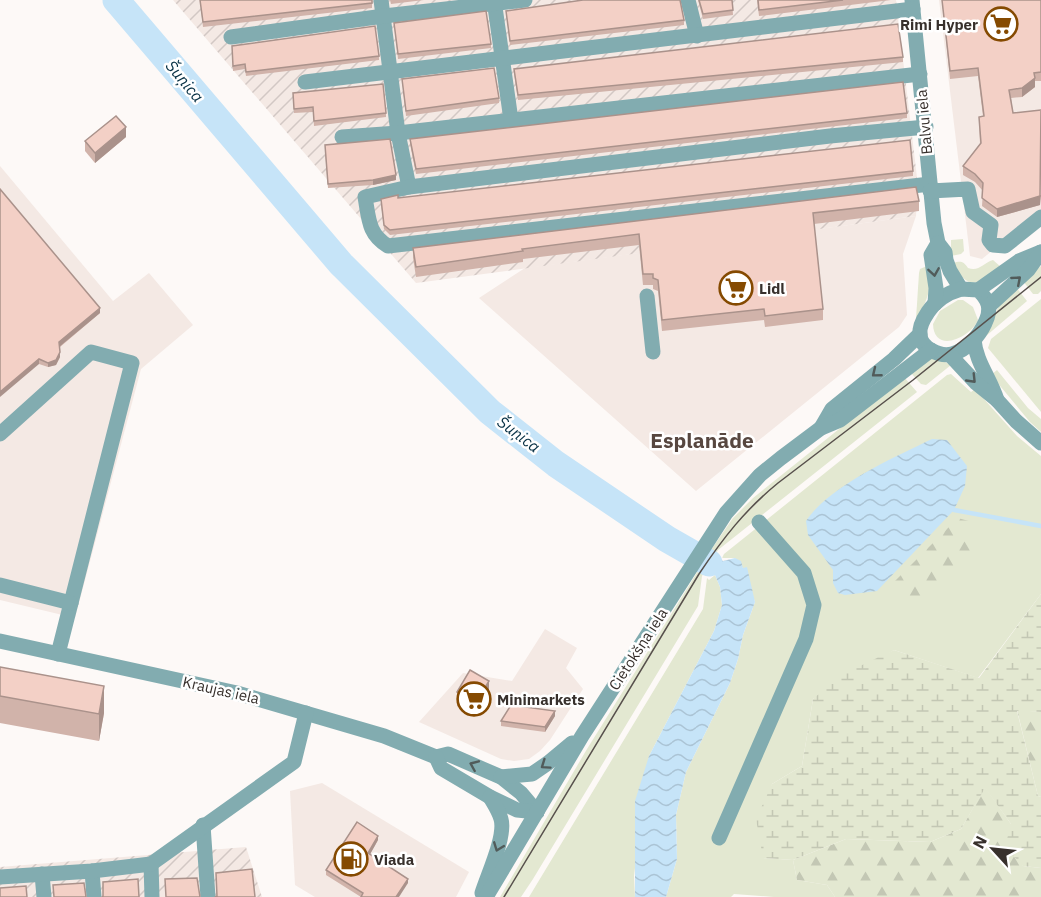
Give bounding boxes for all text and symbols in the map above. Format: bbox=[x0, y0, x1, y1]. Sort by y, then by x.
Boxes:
supermarket icon: Rimi Hyper bbox=[983, 6, 1019, 42]
place label: Rimi Hyper bbox=[900, 15, 978, 34]
water label: Šuņica bbox=[162, 55, 209, 106]
street label: Balvu iela bbox=[912, 89, 936, 155]
one-way arrow bbox=[927, 268, 939, 277]
supermarket icon: Lidl bbox=[718, 270, 754, 306]
one-way arrow bbox=[1010, 276, 1021, 287]
place label: Lidl bbox=[759, 279, 785, 298]
one-way arrow bbox=[872, 366, 883, 377]
one-way arrow bbox=[965, 372, 976, 382]
water label: Šuņica bbox=[494, 411, 545, 457]
district label: Esplanāde bbox=[650, 426, 754, 454]
street label: Cietokšņa iela bbox=[604, 604, 672, 694]
street label: Kraujas iela bbox=[181, 672, 261, 708]
supermarket icon: Minimarkets bbox=[456, 681, 492, 717]
place label: Minimarkets bbox=[497, 690, 585, 709]
one-way arrow bbox=[540, 758, 551, 769]
one-way arrow bbox=[469, 760, 480, 772]
north arrow bbox=[963, 819, 1023, 879]
text: N bbox=[968, 832, 991, 852]
fuel station icon: Viada bbox=[333, 841, 369, 877]
one-way arrow bbox=[492, 841, 505, 851]
place label: Viada bbox=[374, 850, 415, 869]

